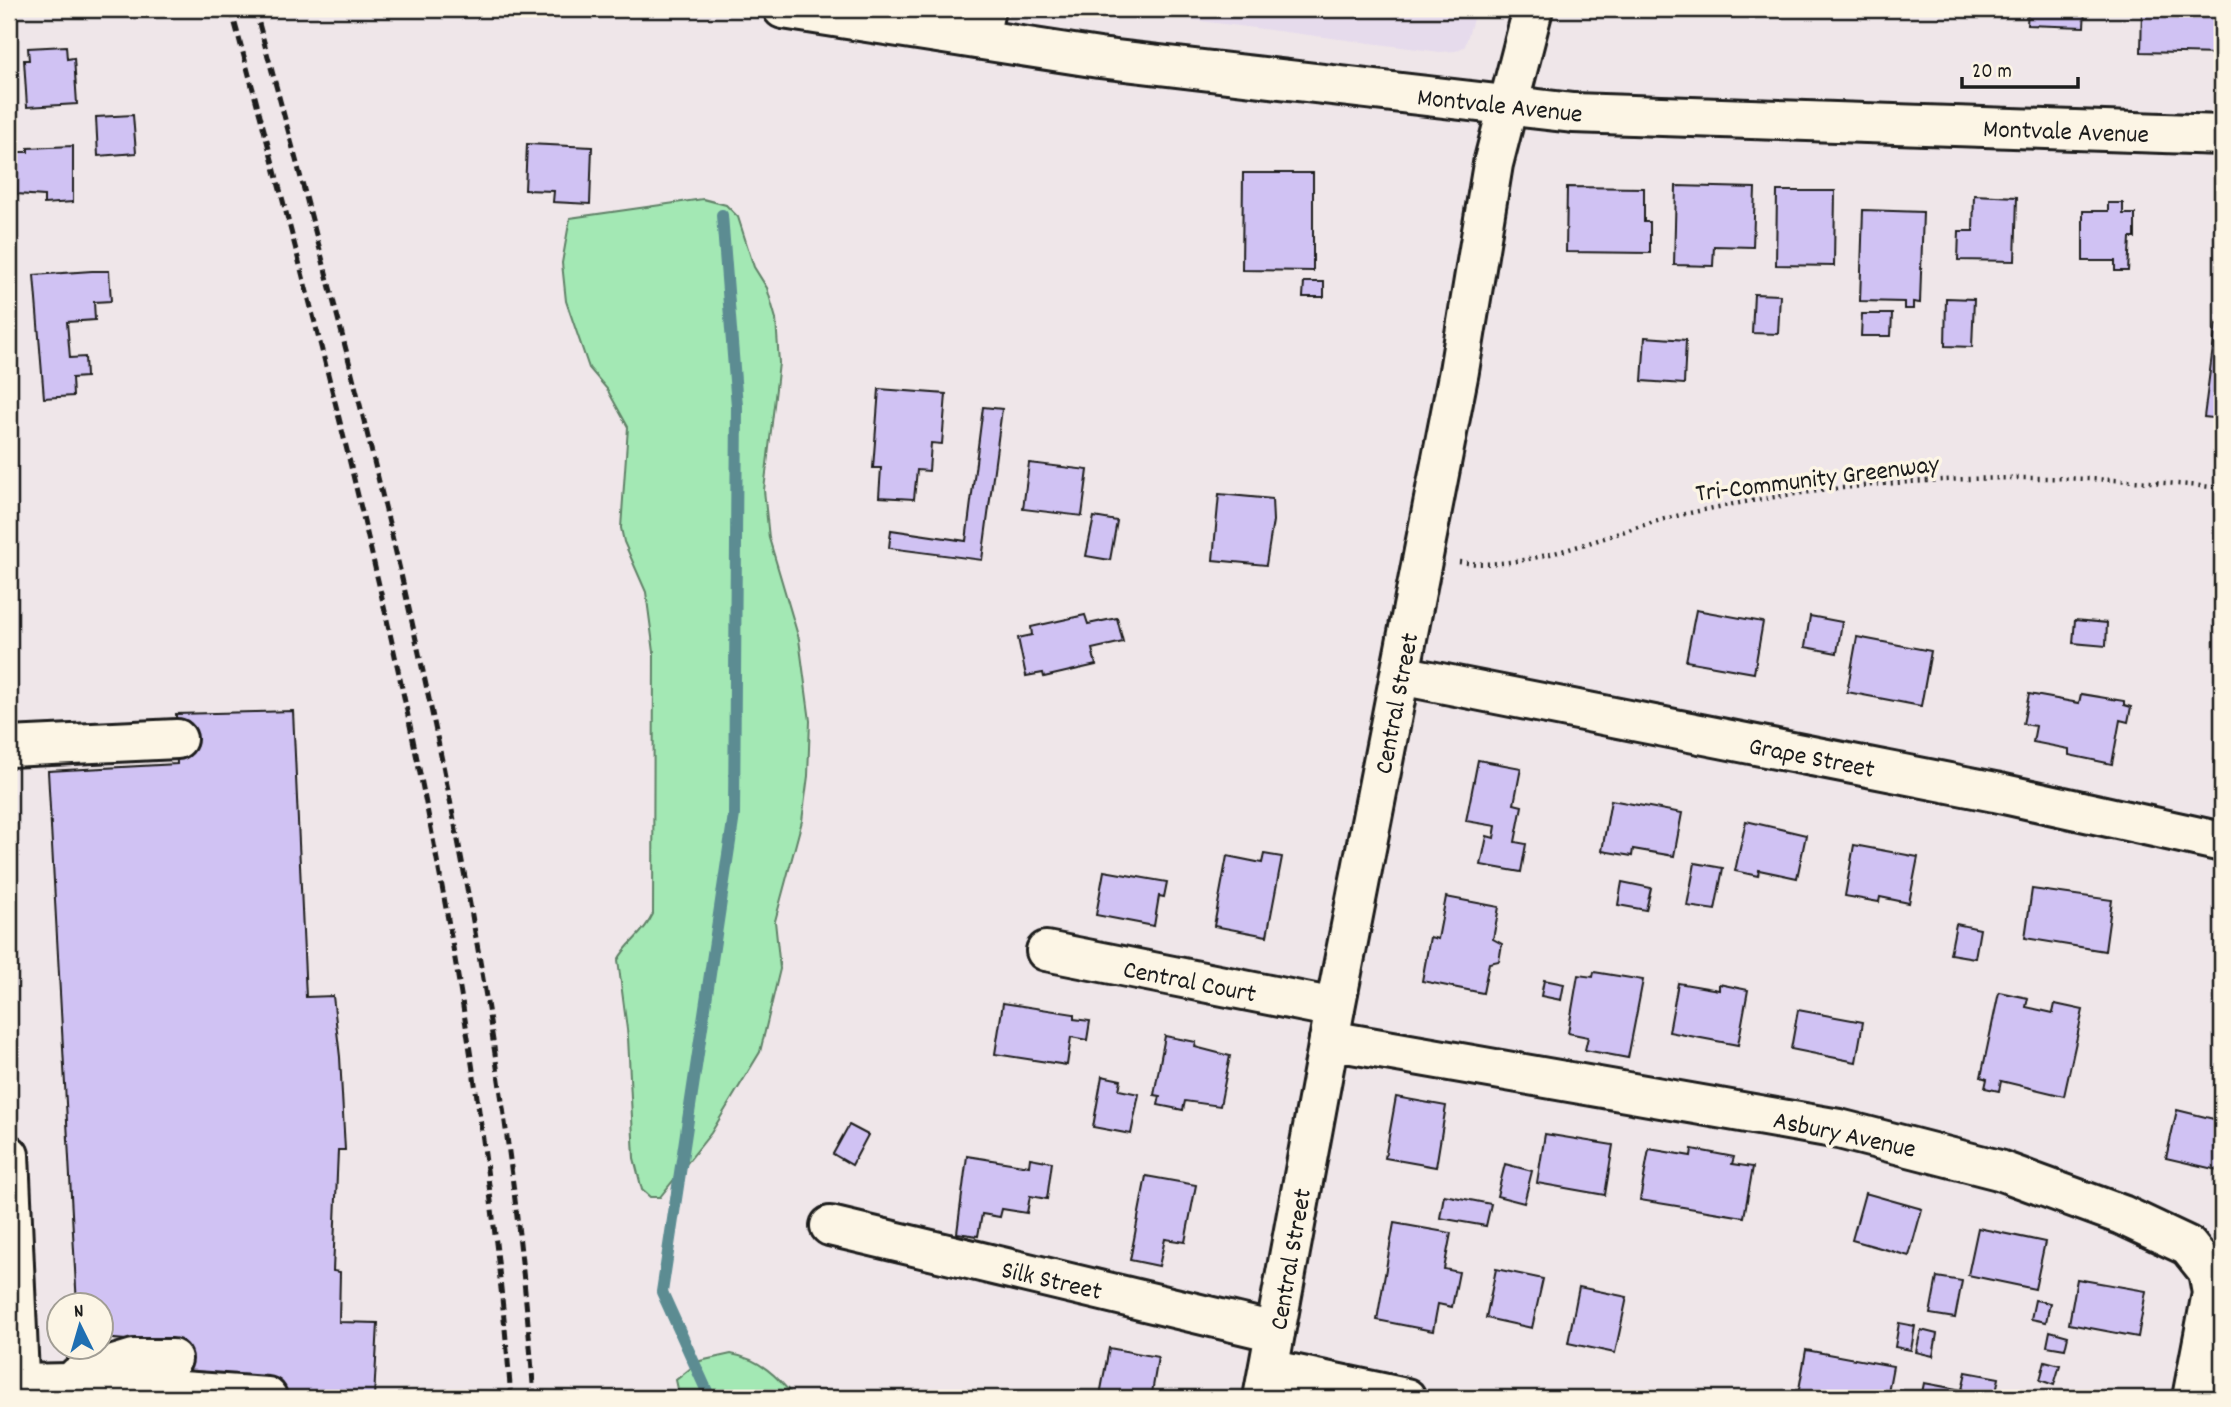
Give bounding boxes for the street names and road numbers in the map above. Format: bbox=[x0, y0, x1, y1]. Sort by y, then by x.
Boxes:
street label: Montvale Avenue bbox=[1415, 80, 1584, 135]
street label: Montvale Avenue bbox=[1982, 112, 2150, 155]
street label: Tri-Community Greenway bbox=[1694, 447, 1942, 514]
street label: Central Street bbox=[1367, 630, 1430, 777]
street label: Grape Street bbox=[1745, 729, 1878, 790]
street label: Central Court bbox=[1120, 952, 1259, 1015]
street label: Asbury Avenue bbox=[1770, 1103, 1919, 1170]
street label: Central Street bbox=[1262, 1186, 1323, 1333]
street label: Silk Street bbox=[997, 1253, 1106, 1312]

